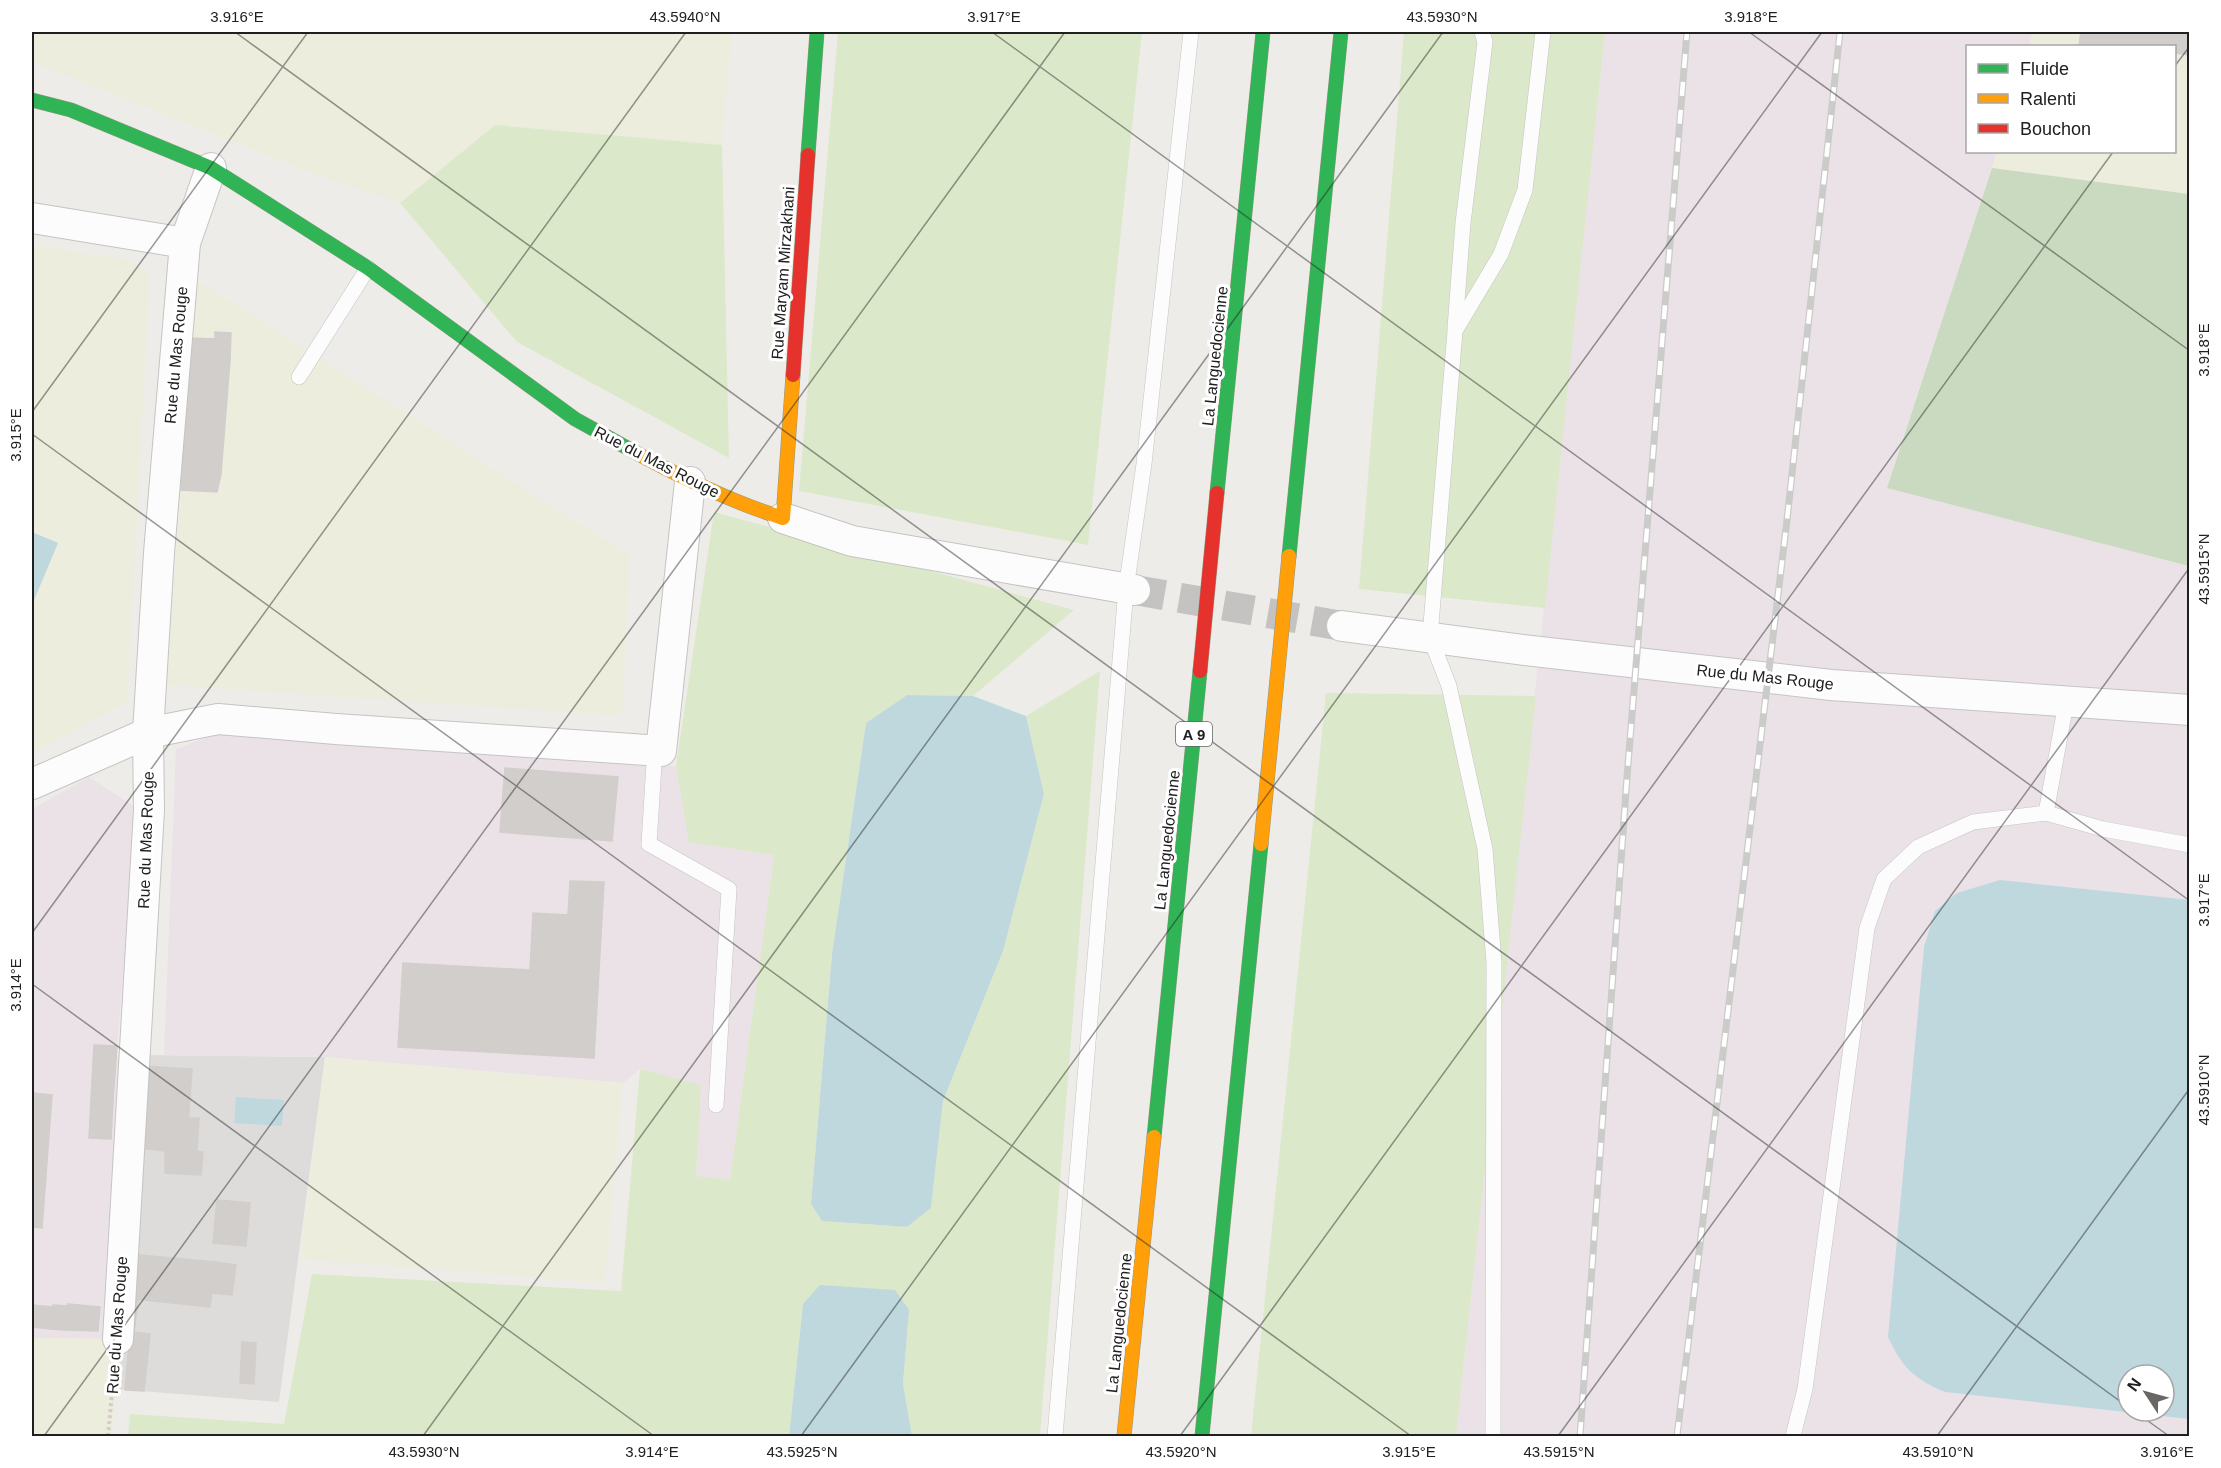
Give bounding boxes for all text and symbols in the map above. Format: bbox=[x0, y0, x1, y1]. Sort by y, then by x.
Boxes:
text: 3.916°E bbox=[210, 8, 264, 25]
text: 43.5940°N bbox=[649, 8, 721, 25]
text: 3.917°E bbox=[967, 8, 1021, 25]
text: 43.5930°N bbox=[1406, 8, 1478, 25]
text: 3.918°E bbox=[1724, 8, 1778, 25]
legend bbox=[1966, 45, 2176, 153]
text: Fluide bbox=[2020, 59, 2069, 79]
text: Ralenti bbox=[2020, 89, 2076, 109]
text: Bouchon bbox=[2020, 119, 2091, 139]
street label: Rue Maryam Mirzakhani bbox=[768, 186, 798, 360]
street label: Rue du Mas Rouge bbox=[162, 285, 190, 424]
street label: La Languedocienne bbox=[1199, 285, 1231, 427]
text: 3.918°E bbox=[2195, 323, 2212, 377]
text: 3.915°E bbox=[7, 408, 24, 462]
street label: Rue du Mas Rouge bbox=[592, 423, 722, 501]
text: 43.5915°N bbox=[2195, 533, 2212, 605]
street label: Rue du Mas Rouge bbox=[1696, 661, 1835, 693]
road number: A 9 bbox=[1176, 722, 1212, 746]
street label: La Languedocienne bbox=[1151, 769, 1183, 911]
street label: Rue du Mas Rouge bbox=[135, 771, 157, 909]
text: 3.917°E bbox=[2195, 873, 2212, 927]
text: 3.914°E bbox=[7, 958, 24, 1012]
text: 43.5910°N bbox=[2195, 1054, 2212, 1126]
street label: La Languedocienne bbox=[1103, 1252, 1135, 1394]
street label: Rue du Mas Rouge bbox=[104, 1256, 130, 1394]
north arrow bbox=[2116, 1363, 2176, 1423]
text: N bbox=[2124, 1375, 2145, 1394]
text: 43.5930°N bbox=[388, 1443, 460, 1460]
text: 3.914°E bbox=[625, 1443, 679, 1460]
text: 43.5925°N bbox=[766, 1443, 838, 1460]
text: 43.5920°N bbox=[1145, 1443, 1217, 1460]
text: 3.915°E bbox=[1382, 1443, 1436, 1460]
text: 43.5915°N bbox=[1523, 1443, 1595, 1460]
text: 43.5910°N bbox=[1902, 1443, 1974, 1460]
text: 3.916°E bbox=[2140, 1443, 2194, 1460]

